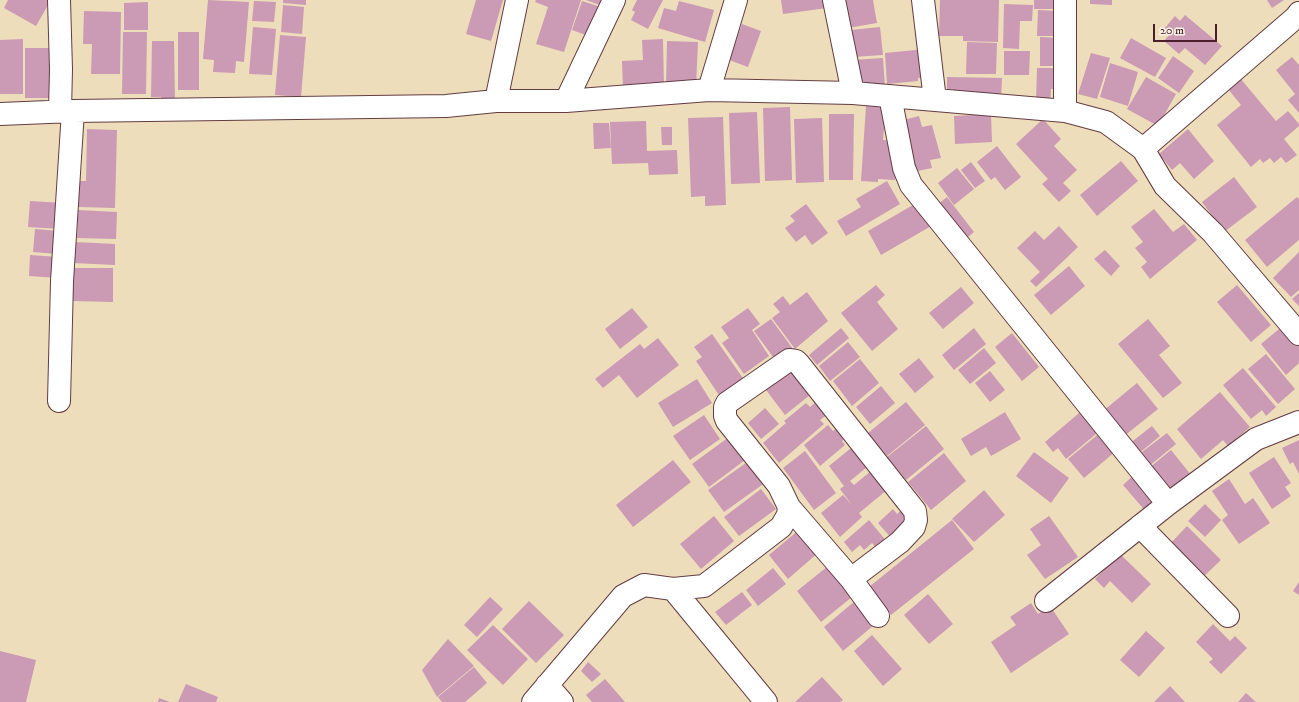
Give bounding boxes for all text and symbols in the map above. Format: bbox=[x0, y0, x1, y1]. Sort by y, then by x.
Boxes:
scale bar bbox=[1155, 16, 1219, 42]
text: 20 m bbox=[1160, 23, 1184, 38]

